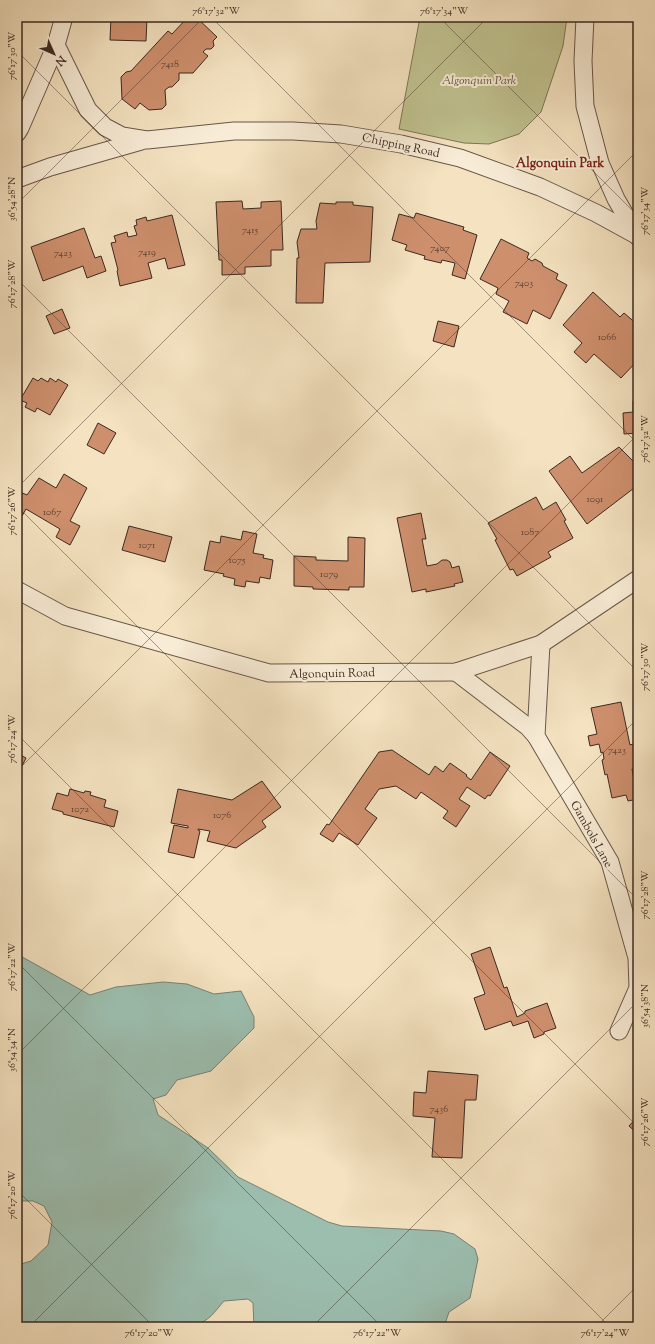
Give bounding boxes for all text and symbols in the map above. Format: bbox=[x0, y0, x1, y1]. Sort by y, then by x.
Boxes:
text: 76°17'32"W bbox=[192, 4, 240, 19]
text: 76°17'34"W bbox=[420, 4, 468, 19]
text: 76°17'30"W bbox=[5, 32, 20, 80]
north arrow bbox=[34, 34, 74, 74]
text: N bbox=[51, 51, 70, 69]
house number: 7418 bbox=[161, 57, 179, 72]
park label: Algonquin Park bbox=[442, 72, 517, 90]
street label: Chipping Road bbox=[360, 129, 442, 163]
district label: Algonquin Park bbox=[516, 155, 605, 173]
text: 36°54'28"N bbox=[5, 177, 20, 221]
text: 76°17'34"W bbox=[638, 187, 653, 235]
house number: 7415 bbox=[242, 223, 259, 238]
house number: 7407 bbox=[430, 241, 450, 256]
house number: 7419 bbox=[138, 245, 156, 260]
house number: 7423 bbox=[54, 246, 72, 261]
text: 76°17'28"W bbox=[5, 260, 20, 308]
house number: 7403 bbox=[515, 276, 533, 291]
house number: 1066 bbox=[598, 330, 616, 345]
text: 76°17'32"W bbox=[638, 415, 653, 463]
text: 76°17'26"W bbox=[5, 487, 20, 535]
house number: 1091 bbox=[587, 492, 604, 507]
house number: 1067 bbox=[43, 505, 61, 520]
house number: 1087 bbox=[521, 525, 539, 540]
house number: 1071 bbox=[139, 538, 156, 553]
house number: 1075 bbox=[228, 553, 246, 568]
house number: 1079 bbox=[320, 567, 338, 582]
text: 76°17'30"W bbox=[638, 643, 653, 691]
street label: Algonquin Road bbox=[289, 664, 375, 684]
text: 76°17'24"W bbox=[5, 715, 20, 763]
house number: 7423 bbox=[608, 743, 626, 758]
street label: Gambols Lane bbox=[565, 798, 617, 872]
house number: 1072 bbox=[71, 802, 89, 817]
house number: 1076 bbox=[213, 808, 231, 823]
text: 76°17'28"W bbox=[638, 871, 653, 919]
text: 76°17'22"W bbox=[5, 943, 20, 991]
text: 36°54'38"N bbox=[638, 984, 653, 1028]
text: 36°54'34"N bbox=[5, 1028, 20, 1072]
text: 76°17'26"W bbox=[638, 1098, 653, 1146]
house number: 7436 bbox=[430, 1102, 448, 1117]
text: 76°17'20"W bbox=[5, 1171, 20, 1219]
text: 76°17'20"W bbox=[125, 1326, 173, 1341]
text: 76°17'22"W bbox=[353, 1326, 401, 1341]
text: 76°17'24"W bbox=[581, 1326, 629, 1341]

